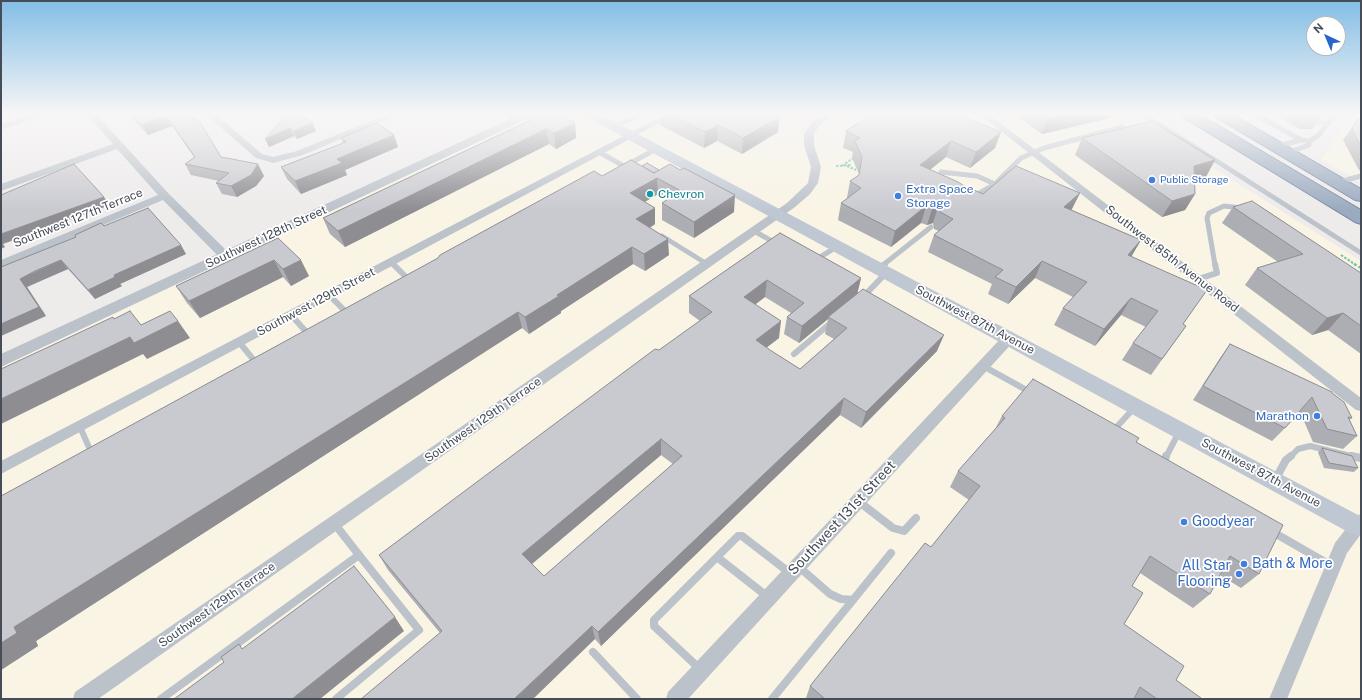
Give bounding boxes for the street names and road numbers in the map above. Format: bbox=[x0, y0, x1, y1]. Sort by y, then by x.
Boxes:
street label: Southwest 127th Terrace bbox=[11, 185, 145, 251]
street label: Southwest 85th Avenue Road bbox=[1102, 202, 1242, 316]
street label: Southwest 128th Street bbox=[203, 203, 329, 271]
street label: Southwest 129th Street bbox=[254, 265, 378, 339]
street label: Southwest 87th Avenue bbox=[913, 282, 1037, 358]
street label: Southwest 129th Terrace bbox=[422, 374, 544, 466]
street label: Southwest 87th Avenue bbox=[1199, 435, 1323, 511]
street label: Southwest 131st Street bbox=[785, 457, 899, 579]
street label: Southwest 129th Terrace bbox=[156, 559, 278, 651]

